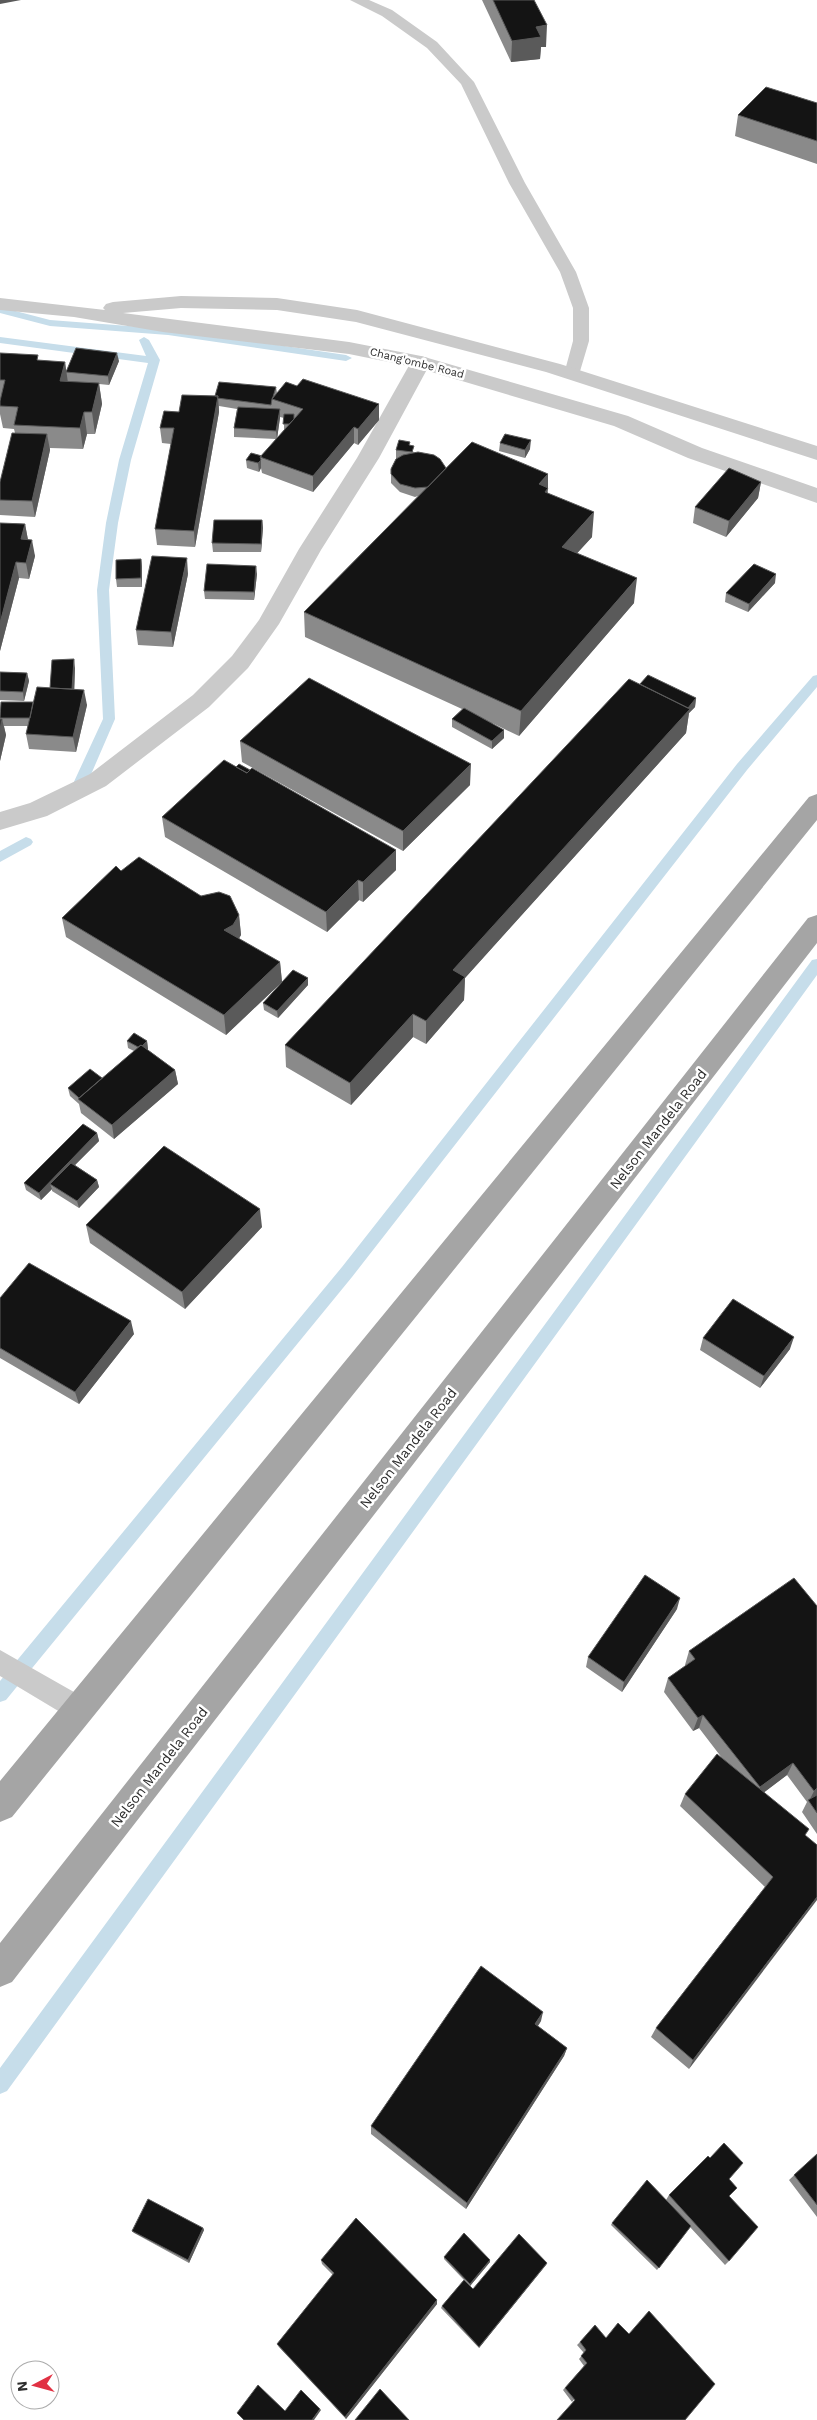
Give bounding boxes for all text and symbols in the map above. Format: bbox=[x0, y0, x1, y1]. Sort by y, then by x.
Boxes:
street label: Chang'ombe Road bbox=[369, 345, 465, 381]
street label: Nelson Mandela Road bbox=[606, 1066, 710, 1192]
street label: Nelson Mandela Road bbox=[356, 1385, 460, 1511]
street label: Nelson Mandela Road bbox=[107, 1704, 211, 1830]
north arrow bbox=[10, 2360, 60, 2410]
text: N bbox=[14, 2380, 31, 2392]

